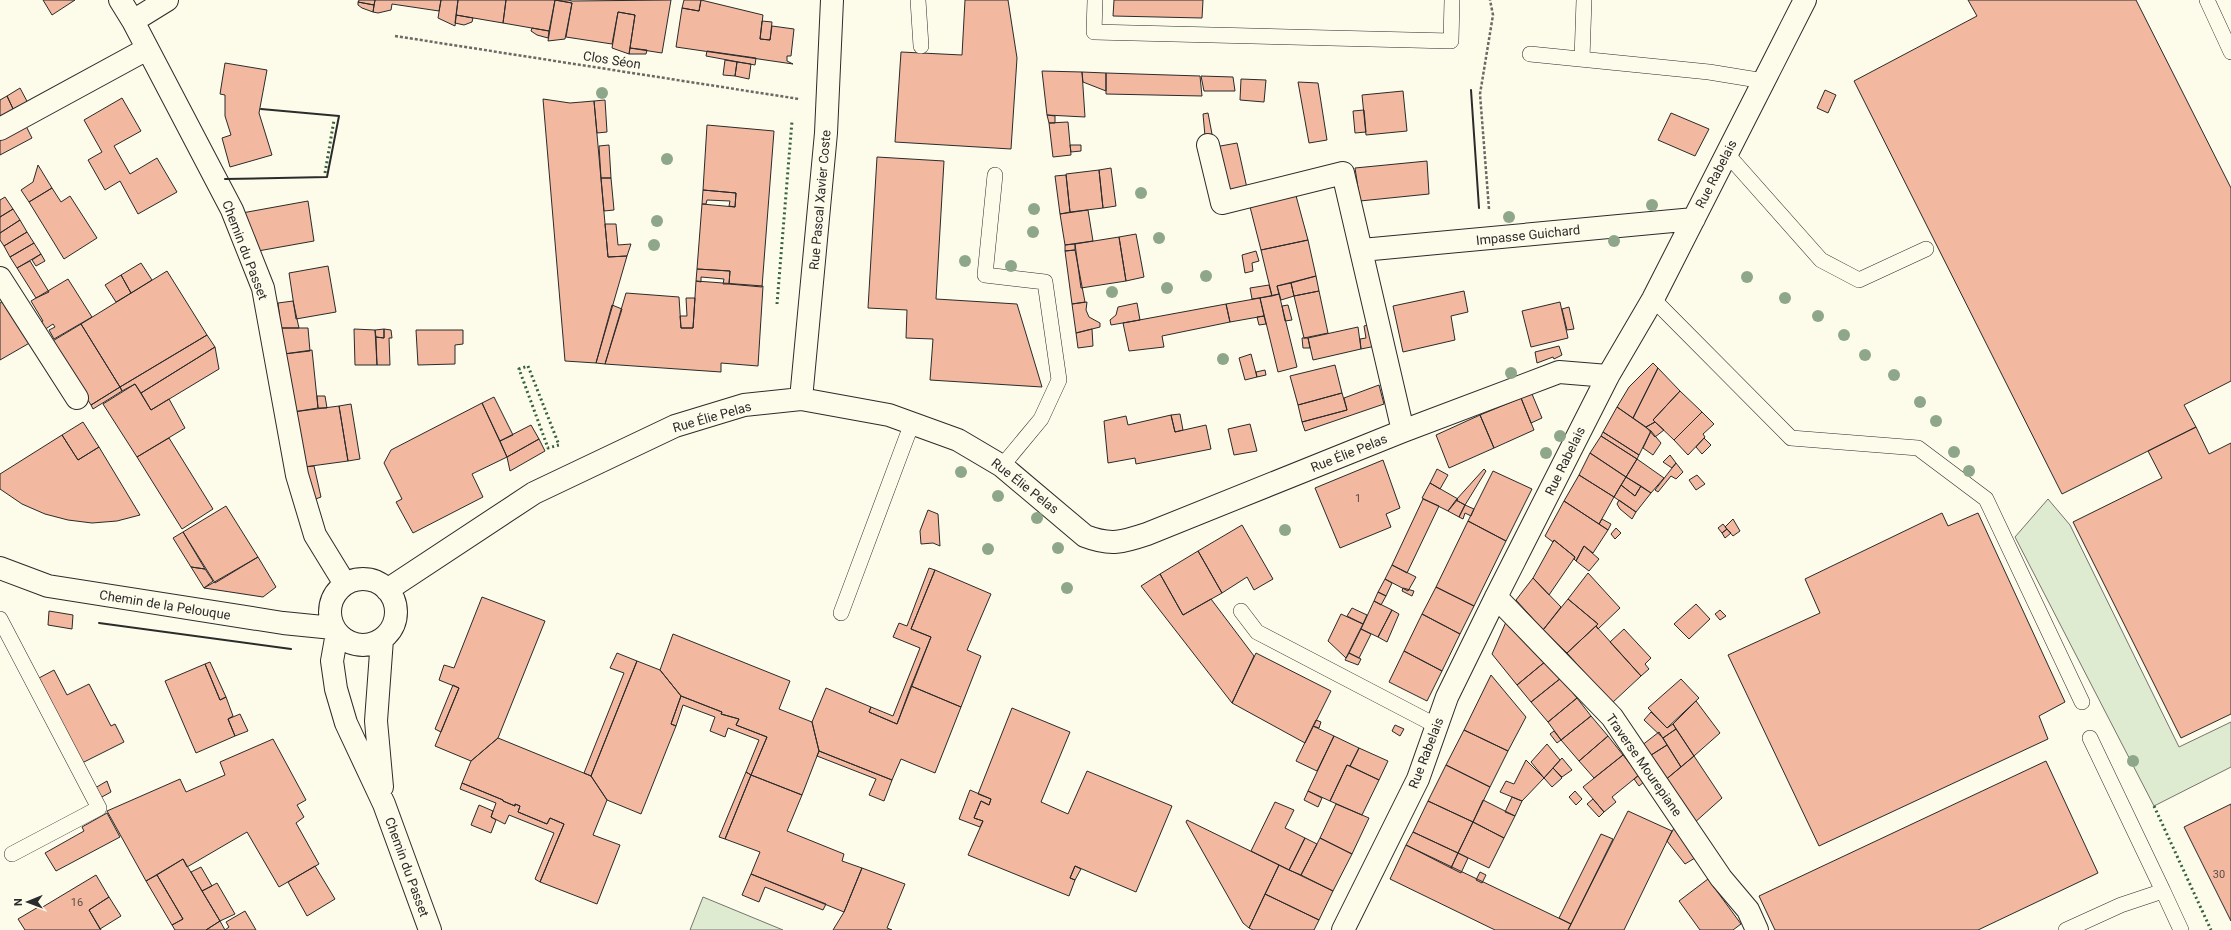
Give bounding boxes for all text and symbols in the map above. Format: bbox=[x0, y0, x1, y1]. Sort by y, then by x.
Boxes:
street label: Clos Séon bbox=[582, 48, 642, 72]
street label: Rue Pascal Xavier Coste bbox=[806, 129, 834, 271]
street label: Rue Rabelais bbox=[1692, 137, 1740, 211]
street label: Chemin du Passet bbox=[219, 198, 271, 302]
street label: Impasse Guichard bbox=[1475, 222, 1581, 248]
street label: Rue Élie Pelas bbox=[671, 399, 753, 435]
street label: Rue Rabelais bbox=[1542, 424, 1588, 498]
street label: Rue Élie Pelas bbox=[1309, 431, 1390, 475]
street label: Rue Élie Pelas bbox=[988, 455, 1062, 517]
house number: 1 bbox=[1355, 492, 1361, 505]
street label: Chemin de la Pelouque bbox=[98, 587, 232, 623]
street label: Traverse Mourepiane bbox=[1603, 711, 1685, 819]
street label: Rue Rabelais bbox=[1406, 715, 1446, 791]
street label: Chemin du Passet bbox=[382, 815, 432, 919]
house number: 30 bbox=[2213, 868, 2225, 881]
north arrow bbox=[8, 882, 48, 922]
house number: 16 bbox=[71, 896, 83, 909]
text: N bbox=[12, 898, 25, 906]

